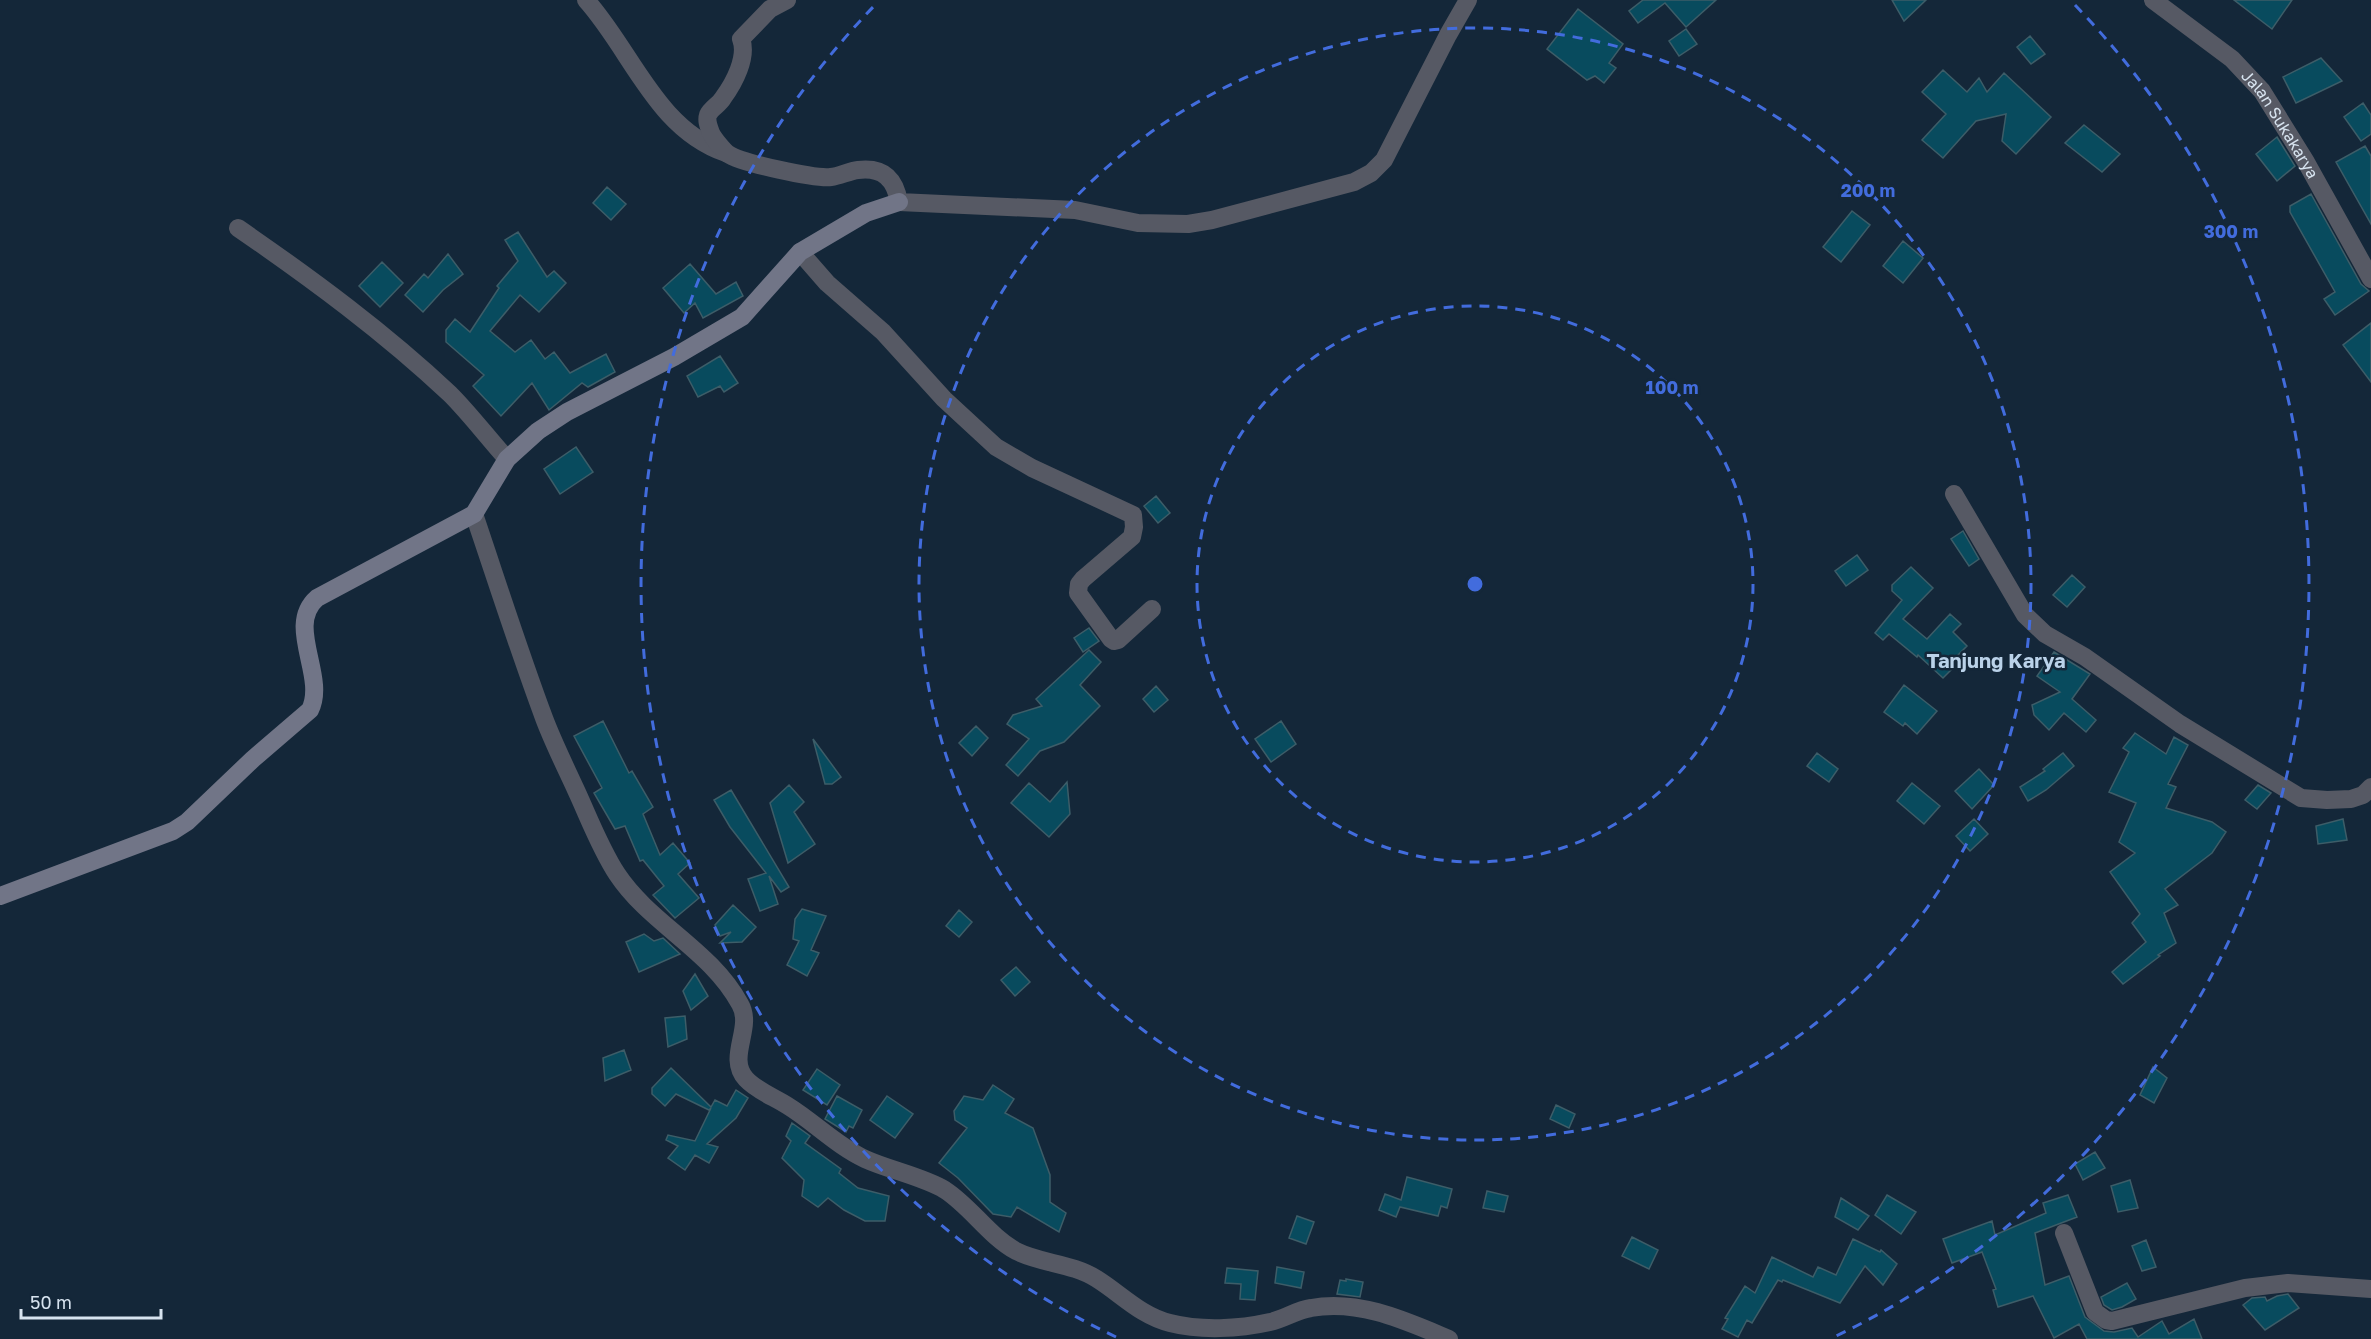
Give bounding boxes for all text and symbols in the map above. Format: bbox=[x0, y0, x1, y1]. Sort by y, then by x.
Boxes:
street label: Jalan Sukakarya bbox=[2237, 66, 2323, 182]
text: 200 m bbox=[1841, 179, 1895, 201]
text: 300 m bbox=[2204, 220, 2258, 242]
text: 100 m bbox=[1646, 376, 1698, 398]
centre of rings bbox=[1465, 574, 1485, 594]
district label: Tanjung Karya bbox=[1927, 648, 2065, 672]
scale bar bbox=[21, 1282, 160, 1320]
text: 50 m bbox=[30, 1291, 72, 1313]

